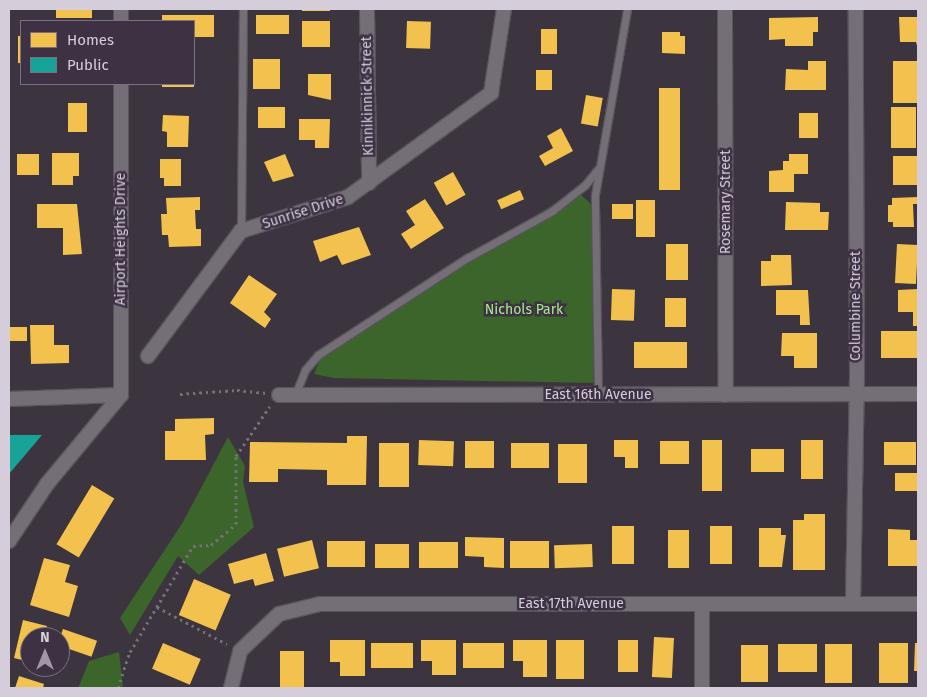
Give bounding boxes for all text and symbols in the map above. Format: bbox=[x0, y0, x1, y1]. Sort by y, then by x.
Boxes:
legend bbox=[20, 20, 195, 85]
text: Homes bbox=[67, 31, 114, 49]
street label: Kinnikinnick Street bbox=[359, 36, 377, 156]
text: Public bbox=[67, 56, 109, 74]
street label: Rosemary Street bbox=[718, 150, 734, 254]
street label: Airport Heights Drive bbox=[113, 173, 129, 305]
street label: Sunrise Drive bbox=[260, 191, 346, 233]
street label: Columbine Street bbox=[848, 251, 864, 361]
park label: Nichols Park bbox=[485, 302, 563, 318]
street label: East 16th Avenue bbox=[544, 387, 652, 403]
street label: East 17th Avenue bbox=[518, 596, 624, 612]
north arrow bbox=[20, 627, 70, 677]
text: N bbox=[40, 629, 50, 646]

